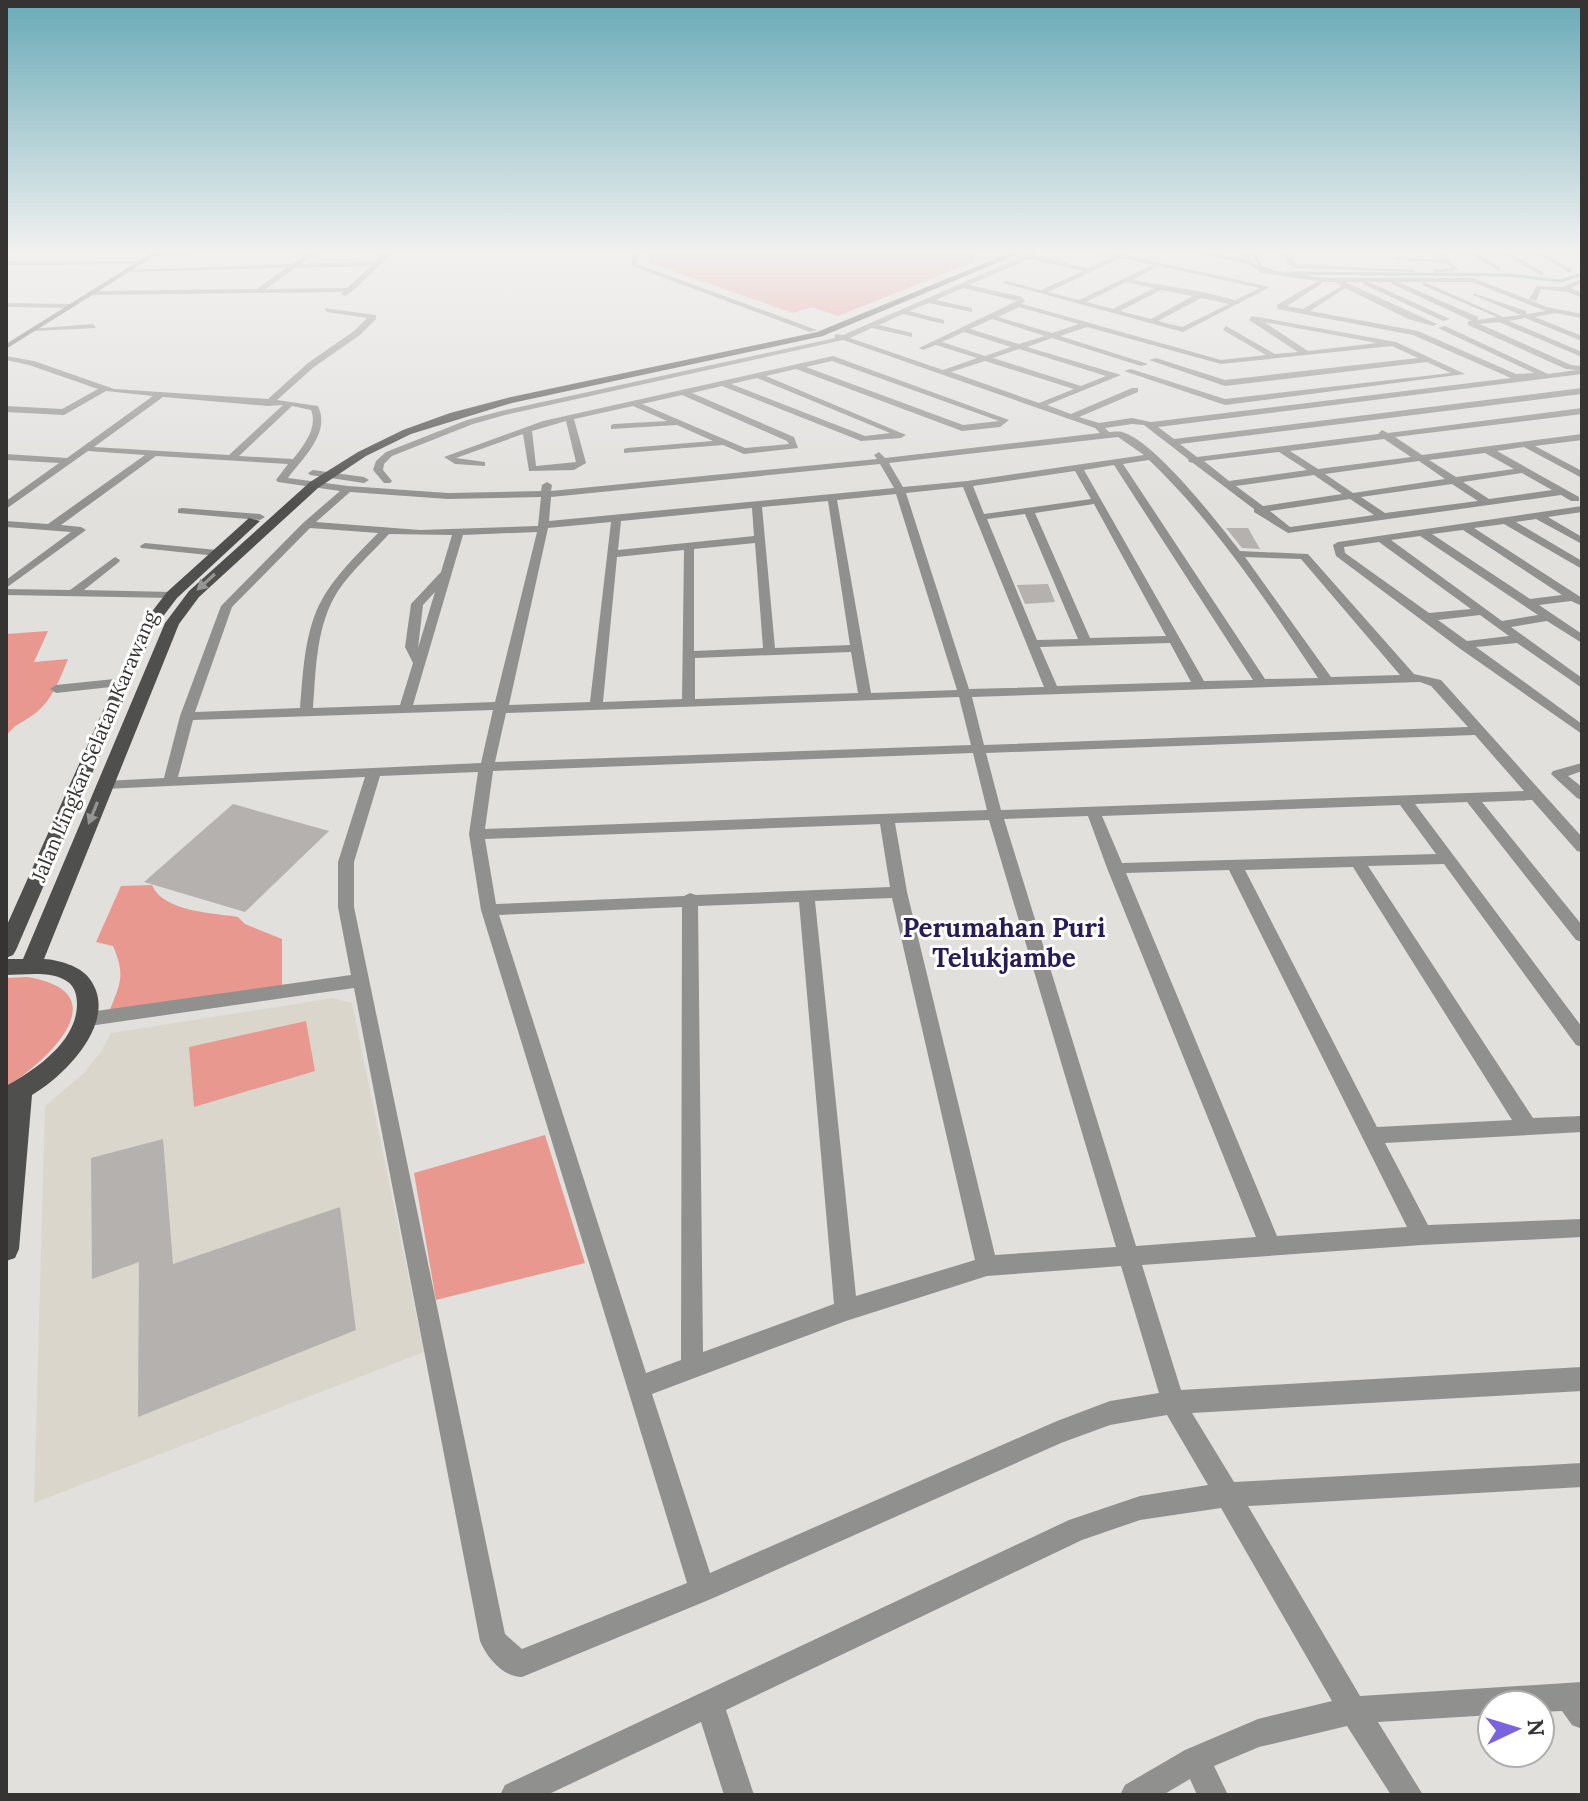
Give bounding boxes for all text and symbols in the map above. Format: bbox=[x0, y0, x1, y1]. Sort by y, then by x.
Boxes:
one-way arrow bbox=[197, 573, 216, 591]
street label: Jalan Lingkar Selatan Karawang bbox=[25, 606, 163, 886]
one-way arrow bbox=[86, 802, 99, 825]
district label: Perumahan Puri Telukjambe bbox=[902, 911, 1106, 974]
north arrow bbox=[1476, 1689, 1556, 1769]
text: N bbox=[1521, 1718, 1551, 1737]

